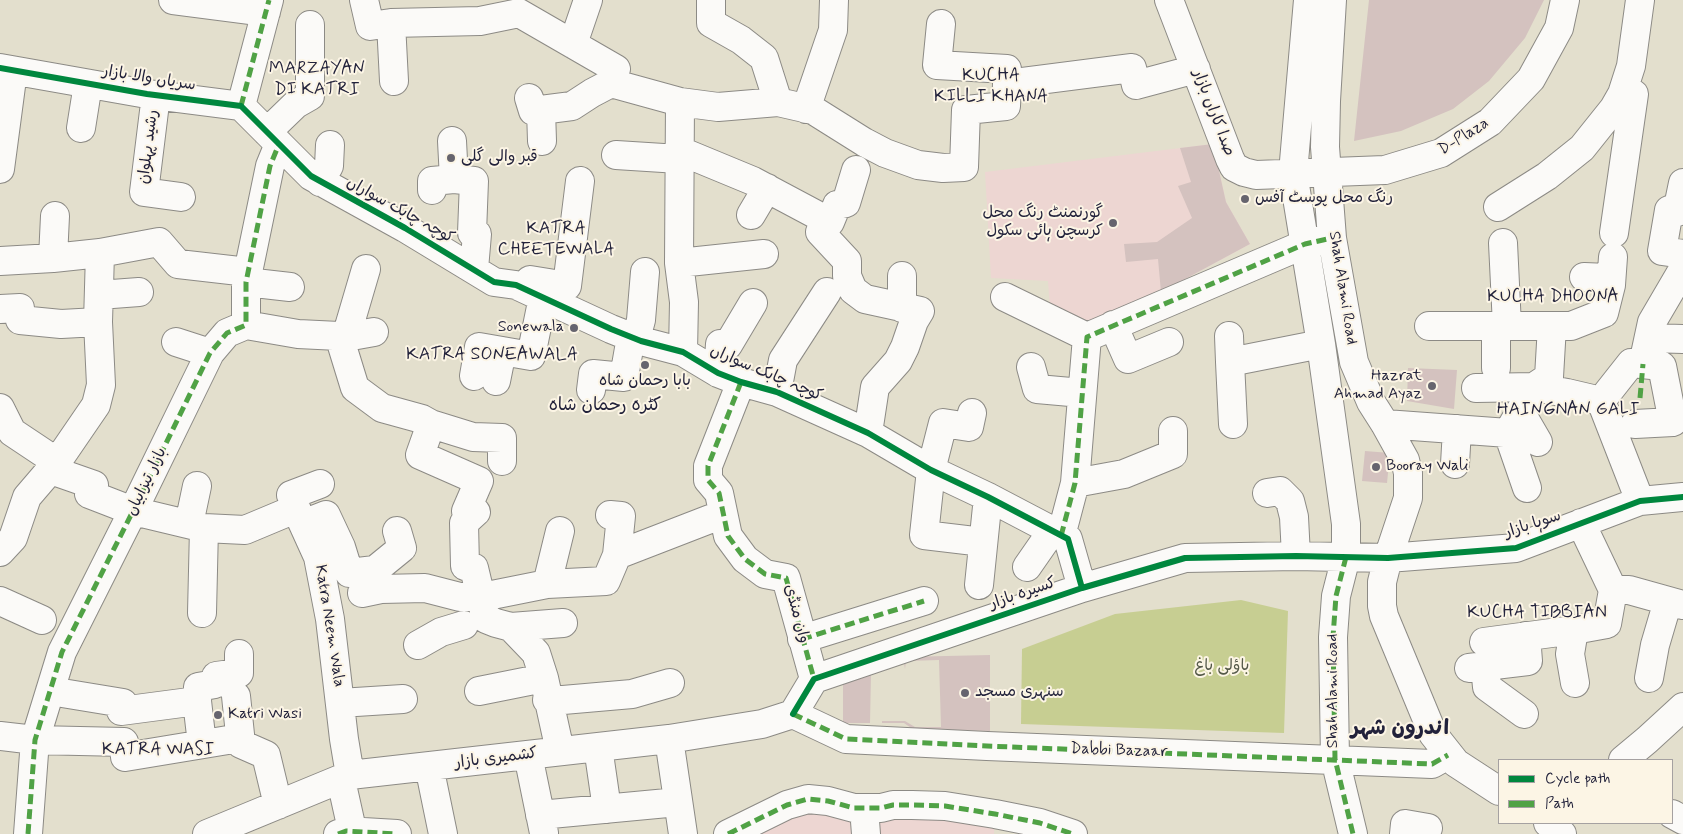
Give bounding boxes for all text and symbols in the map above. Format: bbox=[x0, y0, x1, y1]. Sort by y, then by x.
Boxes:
district label: MARZAYAN DI KATRI bbox=[264, 58, 370, 100]
street label: سریاں والا بازار bbox=[101, 62, 197, 96]
district label: KUCHA KILLI KHANA bbox=[927, 65, 1055, 108]
street label: صدا کاراں بازار bbox=[1188, 67, 1238, 159]
street label: رشید پہلوان bbox=[135, 109, 163, 185]
street label: D-Plaza bbox=[1435, 114, 1493, 160]
place label: قبر والی گلی bbox=[461, 148, 538, 168]
marker: قبر والی گلی bbox=[445, 152, 457, 164]
street label: کوچہ چابک سواراں bbox=[343, 173, 457, 249]
place label: رنگ محل پوسٹ آفس bbox=[1255, 189, 1393, 209]
marker: رنگ محل پوسٹ آفس bbox=[1239, 193, 1251, 205]
place label: گورنمنٹ رنگ محل کرسچن ہائی سکول bbox=[983, 204, 1103, 242]
marker: گورنمنٹ رنگ محل کرسچن ہائی سکول bbox=[1107, 217, 1119, 229]
district label: KATRA CHEETEWALA bbox=[491, 218, 621, 260]
street label: Shah Alami Road bbox=[1324, 230, 1360, 346]
district label: KUCHA DHOONA bbox=[1480, 286, 1626, 308]
place label: Sonewala bbox=[498, 318, 564, 338]
marker: Sonewala bbox=[568, 322, 580, 334]
street label: کوچہ چابک سواراں bbox=[707, 342, 825, 406]
district label: KATRA SONEAWALA bbox=[397, 344, 587, 366]
marker: بابا رحمان شاہ bbox=[639, 359, 651, 371]
place label: Hazrat Ahmad Ayaz bbox=[1334, 367, 1422, 405]
place label: بابا رحمان شاہ bbox=[599, 372, 691, 392]
marker: Hazrat Ahmad Ayaz bbox=[1426, 380, 1438, 392]
district label: کٹرہ رحمان شاہ bbox=[549, 395, 661, 417]
district label: HAINGNAN GALI bbox=[1489, 399, 1647, 421]
street label: بازار تیزابیاں bbox=[122, 445, 172, 519]
place label: Booray Wali bbox=[1386, 457, 1469, 477]
marker: Booray Wali bbox=[1370, 461, 1382, 473]
street label: سوہا بازار bbox=[1502, 507, 1564, 543]
street label: Katra Neem Wala bbox=[310, 564, 348, 688]
street label: کسیرہ بازار bbox=[987, 574, 1059, 614]
street label: وان منڈی bbox=[779, 582, 813, 646]
district label: KUCHA TIBBIAN bbox=[1459, 602, 1615, 624]
street label: Shah Alami Road bbox=[1324, 634, 1344, 748]
park label: باؤلی باغ bbox=[1195, 657, 1249, 677]
place label: سنہری مسجد bbox=[975, 683, 1064, 703]
marker: سنہری مسجد bbox=[959, 687, 971, 699]
place label: Katri Wasi bbox=[228, 705, 302, 725]
marker: Katri Wasi bbox=[212, 709, 224, 721]
district label: اندرون شہر bbox=[1351, 717, 1449, 743]
district label: KATRA WASI bbox=[96, 739, 220, 761]
street label: Dabbi Bazaar bbox=[1070, 740, 1168, 762]
street label: کشمیری بازار bbox=[454, 744, 538, 774]
legend bbox=[1498, 759, 1673, 824]
text: Cycle path bbox=[1545, 769, 1610, 789]
text: Path bbox=[1545, 794, 1574, 814]

